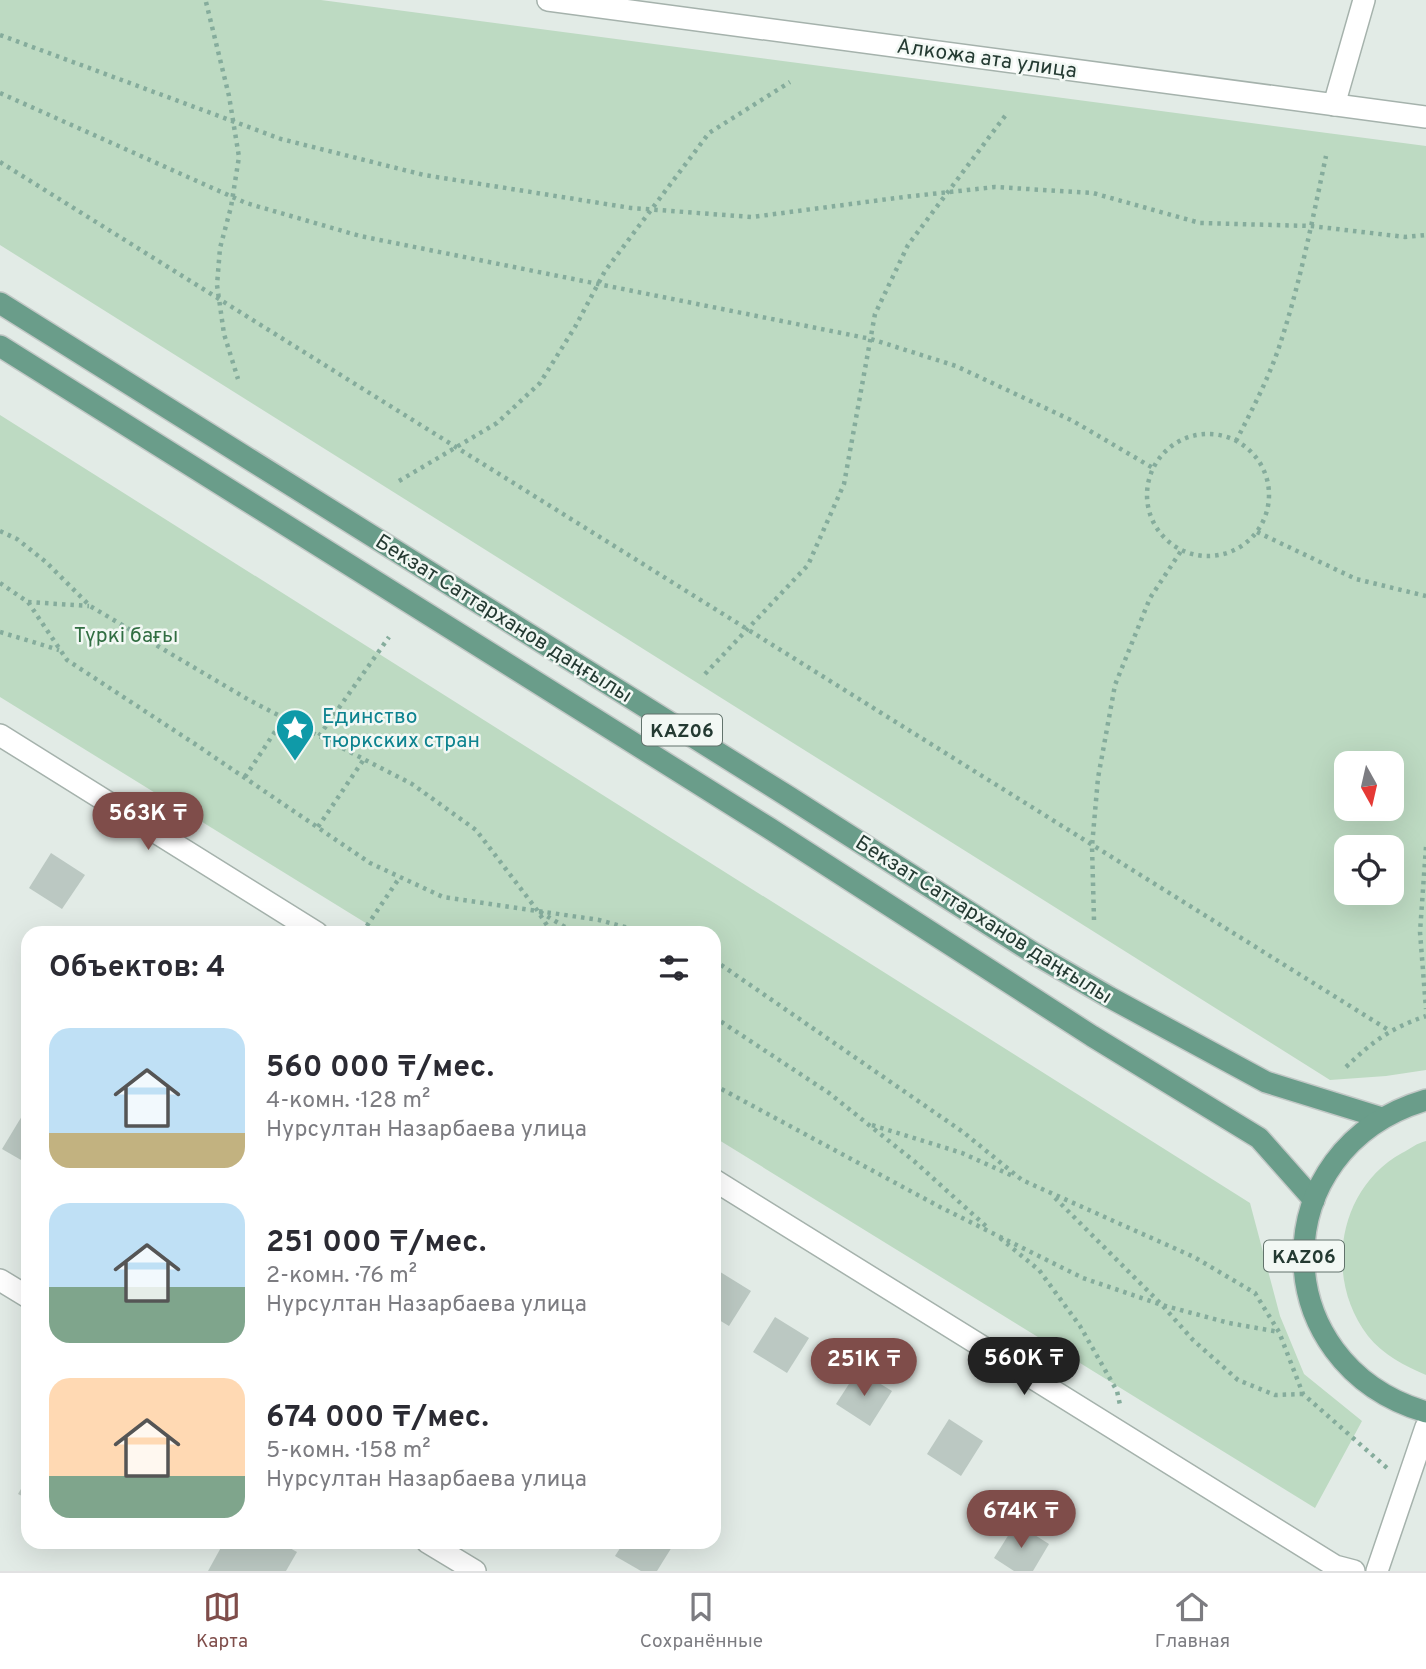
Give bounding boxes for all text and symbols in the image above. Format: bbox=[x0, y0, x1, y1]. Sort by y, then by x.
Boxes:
street label: Алкожа ата улица bbox=[895, 33, 1079, 85]
street label: Бекзат Саттарханов даңғылы bbox=[370, 529, 637, 710]
park label: Түркі бағы bbox=[74, 623, 178, 650]
place label: Единство тюркских стран bbox=[322, 704, 480, 755]
place icon: Единство тюркских стран bbox=[274, 707, 316, 762]
road number: KАZ06 bbox=[642, 715, 722, 746]
north arrow bbox=[1334, 751, 1404, 821]
map controls bbox=[1334, 751, 1404, 905]
pin: 563K ₸ bbox=[91, 792, 205, 852]
text: 563K ₸ bbox=[108, 800, 188, 829]
street label: Бекзат Саттарханов даңғылы bbox=[850, 830, 1117, 1011]
button: locate bbox=[1334, 835, 1404, 905]
icon: filters bbox=[655, 949, 693, 987]
text: Объектов: 4 bbox=[49, 950, 225, 987]
text: 560 000 ₸/мес. bbox=[266, 1050, 494, 1087]
icon: home bbox=[105, 1056, 189, 1140]
text: 4-комн. · 128 m² bbox=[266, 1087, 430, 1116]
text: Нурсултан Назарбаева улица bbox=[266, 1116, 587, 1145]
text: 251 000 ₸/мес. bbox=[266, 1225, 486, 1262]
icon: home bbox=[105, 1231, 189, 1315]
road number: KАZ06 bbox=[1264, 1240, 1344, 1272]
text: 2-комн. · 76 m² bbox=[266, 1262, 417, 1291]
text: Нурсултан Назарбаева улица bbox=[266, 1291, 587, 1320]
pin: 251K ₸ bbox=[807, 1338, 921, 1398]
pin: 560K ₸ bbox=[967, 1338, 1081, 1397]
text: 560K ₸ bbox=[984, 1345, 1064, 1374]
text: 251K ₸ bbox=[827, 1346, 901, 1375]
text: 674 000 ₸/мес. bbox=[266, 1400, 489, 1437]
icon: home bbox=[105, 1406, 189, 1490]
text: 5-комн. · 158 m² bbox=[266, 1437, 431, 1466]
text: Нурсултан Назарбаева улица bbox=[266, 1466, 587, 1495]
pin: 674K ₸ bbox=[964, 1490, 1078, 1550]
text: 674K ₸ bbox=[983, 1498, 1059, 1527]
tab: Карта bbox=[196, 1588, 248, 1654]
tab: Сохранённые bbox=[640, 1588, 763, 1654]
tab: Главная bbox=[1155, 1588, 1230, 1654]

